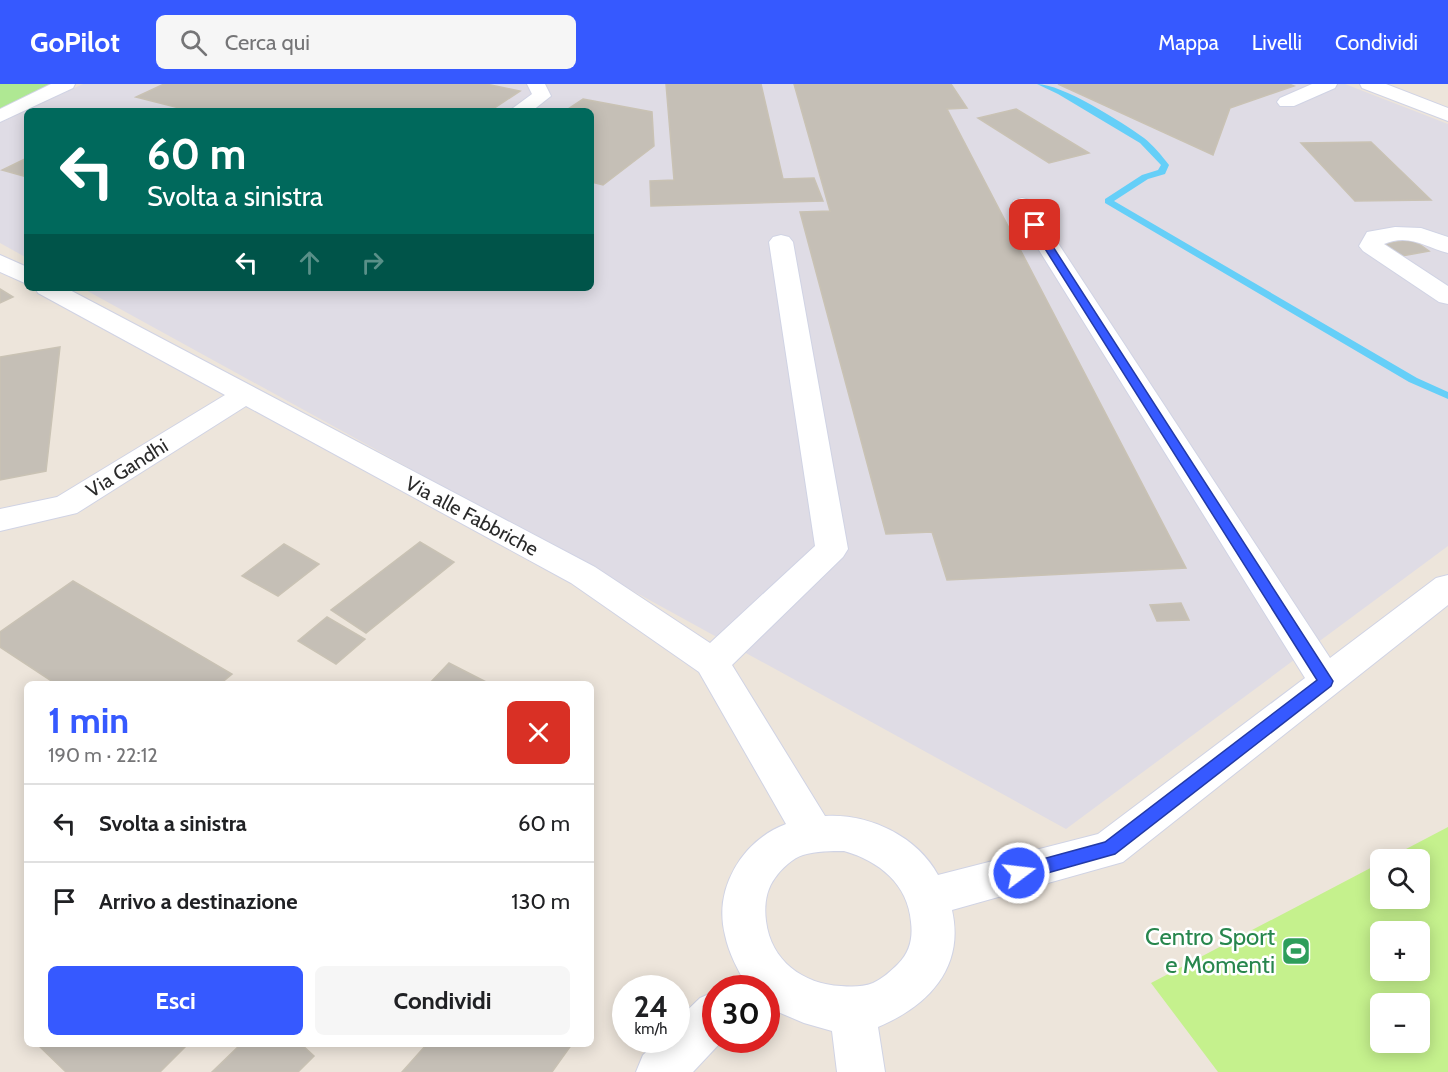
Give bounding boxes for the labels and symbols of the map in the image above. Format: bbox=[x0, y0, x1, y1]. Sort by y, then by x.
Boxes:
pin bbox=[1009, 199, 1060, 250]
street label: Via Gandhi bbox=[82, 433, 172, 503]
street label: Via alle Fabbriche bbox=[401, 471, 543, 561]
position arrow bbox=[987, 841, 1051, 905]
place label: Centro Sport e Momenti bbox=[1145, 922, 1275, 979]
sports icon: Centro Sport e Momenti bbox=[1280, 935, 1312, 967]
speed limit sign: 30 bbox=[702, 975, 780, 1053]

